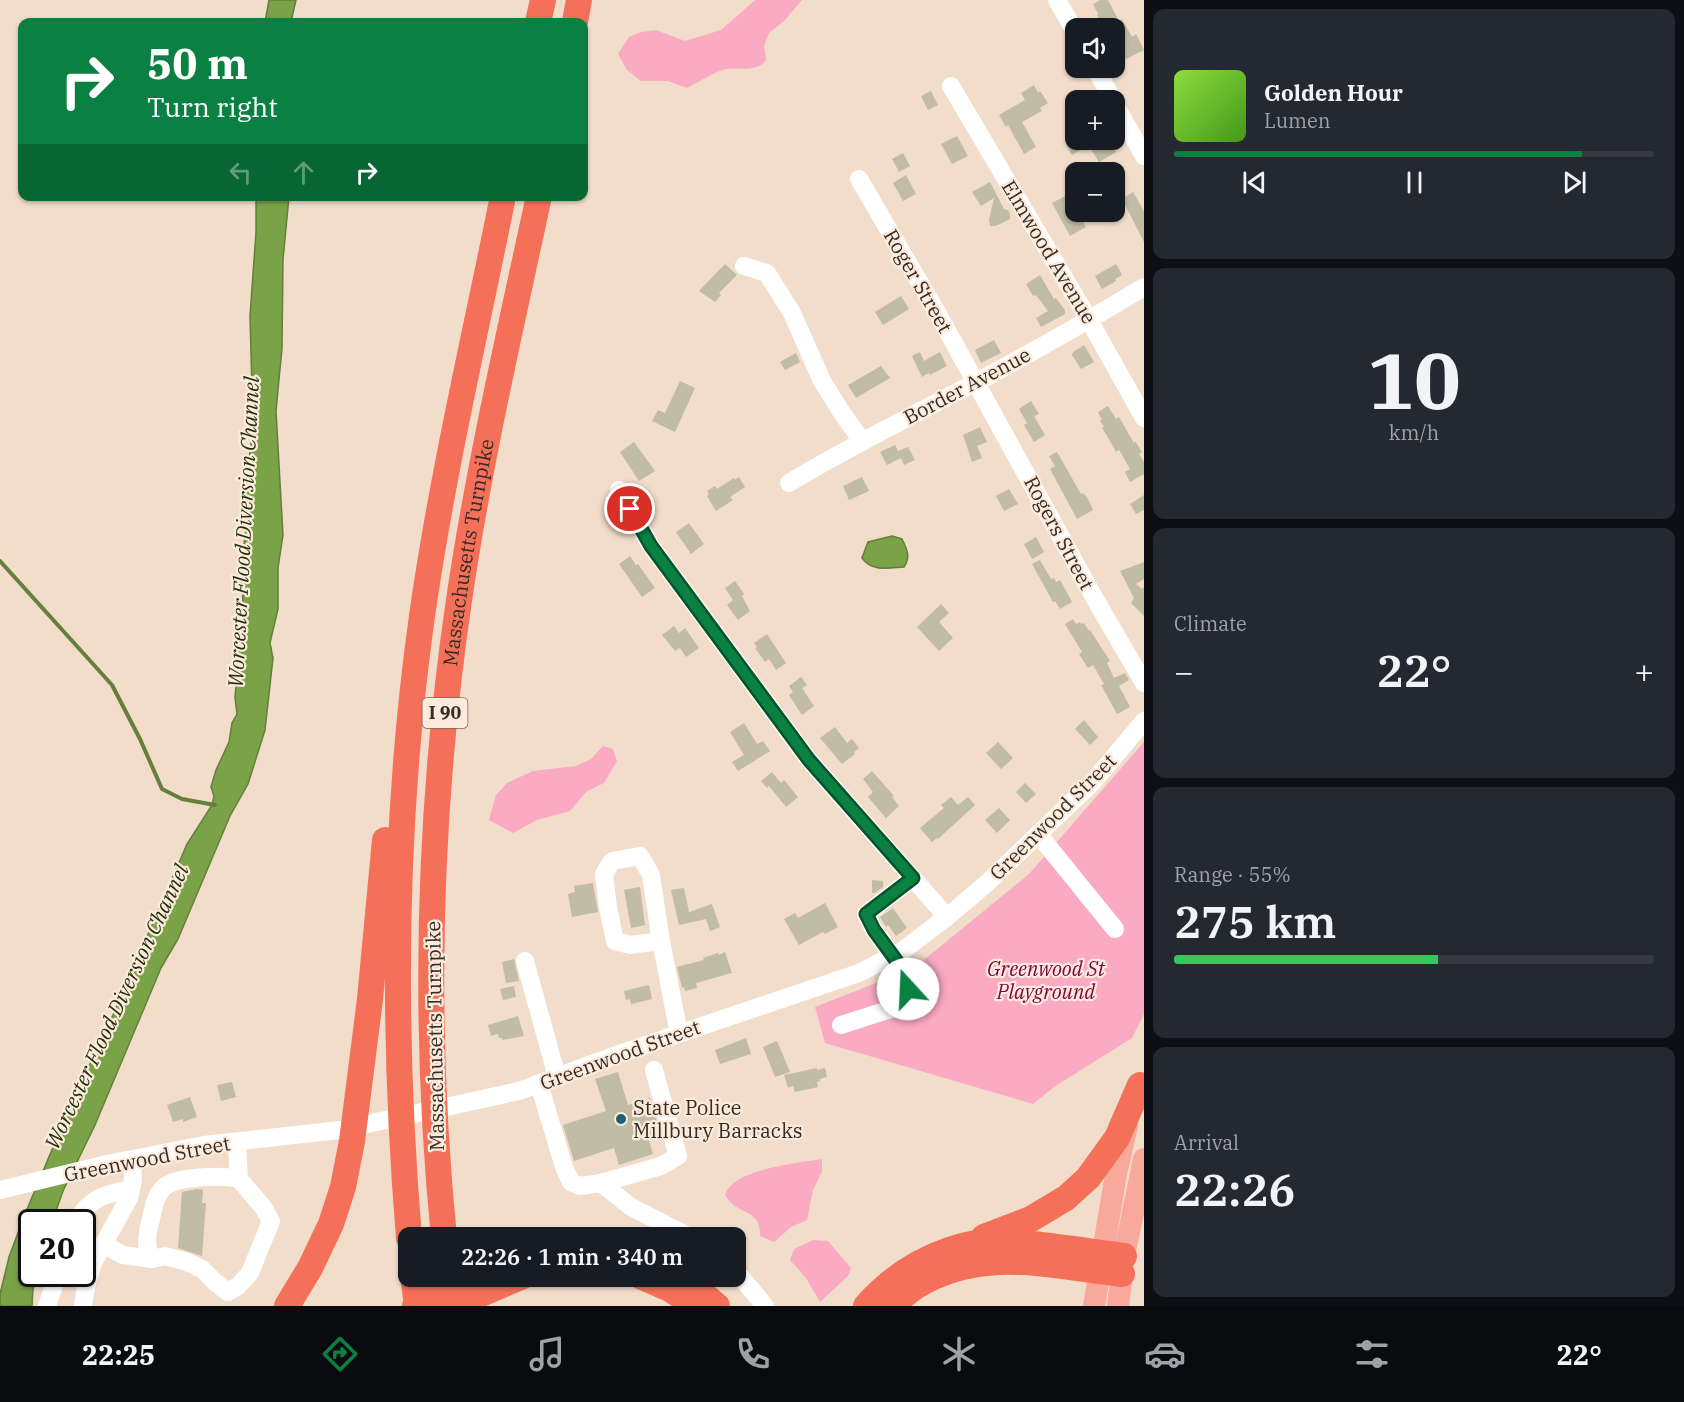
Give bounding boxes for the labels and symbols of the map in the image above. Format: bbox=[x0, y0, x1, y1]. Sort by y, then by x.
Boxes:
street label: Elmwood Avenue bbox=[996, 175, 1103, 329]
street label: Roger Street bbox=[878, 224, 959, 338]
street label: Border Avenue bbox=[899, 341, 1035, 430]
water label: Worcester Flood Diversion Channel bbox=[221, 375, 265, 688]
street label: Massachusetts Turnpike bbox=[436, 436, 500, 668]
street label: Rogers Street bbox=[1018, 471, 1101, 594]
pin bbox=[604, 483, 655, 534]
road number: I 90 bbox=[422, 698, 468, 728]
street label: Greenwood Street bbox=[983, 747, 1122, 886]
water label: Worcester Flood Diversion Channel bbox=[38, 859, 195, 1154]
street label: Massachusetts Turnpike bbox=[419, 921, 450, 1151]
park label: Greenwood St Playground bbox=[987, 955, 1106, 1005]
position arrow bbox=[876, 957, 940, 1021]
street label: Greenwood Street bbox=[536, 1013, 704, 1096]
place label: State Police Millbury Barracks bbox=[633, 1094, 803, 1144]
marker: State Police Millbury Barracks bbox=[614, 1112, 628, 1126]
street label: Greenwood Street bbox=[62, 1129, 232, 1188]
speed limit sign: 20 bbox=[18, 1209, 96, 1287]

